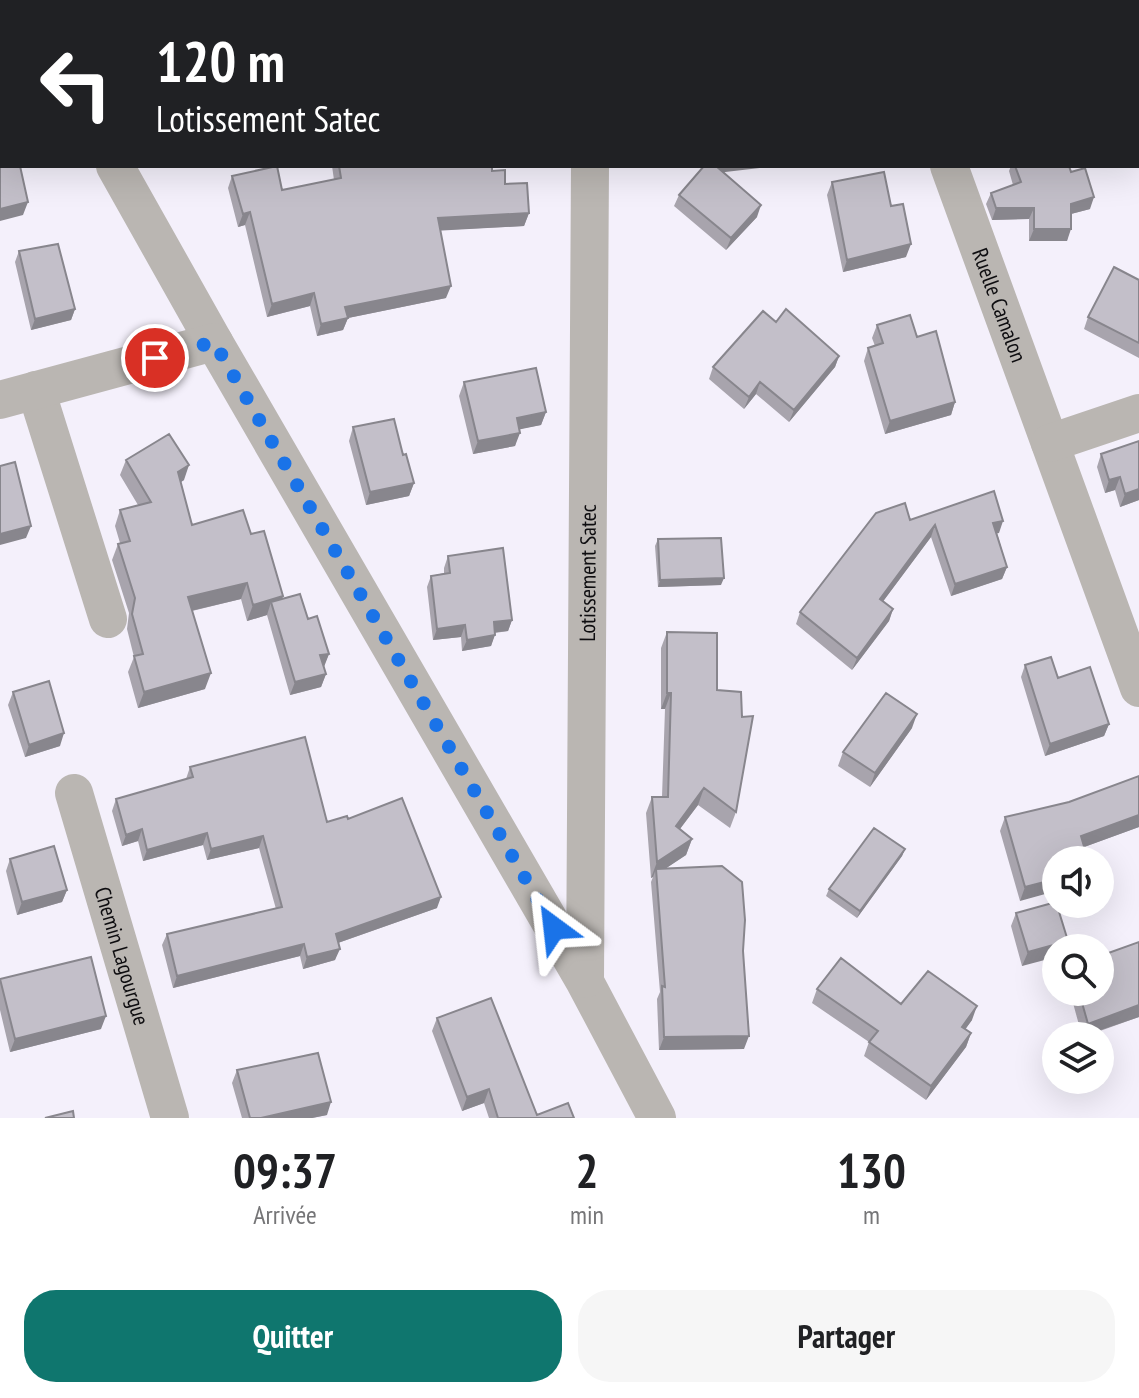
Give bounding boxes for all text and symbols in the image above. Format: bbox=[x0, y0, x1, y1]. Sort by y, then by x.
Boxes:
text: 120 m bbox=[156, 25, 285, 97]
icon: left bbox=[24, 32, 128, 136]
text: Lotissement Satec bbox=[156, 95, 380, 142]
street label: Ruelle Camalon bbox=[966, 244, 1033, 366]
pin bbox=[121, 324, 189, 392]
icon: arrive bbox=[133, 336, 177, 380]
street label: Lotissement Satec bbox=[573, 504, 602, 642]
map controls bbox=[1042, 846, 1114, 1094]
button: sound bbox=[1042, 846, 1114, 918]
street label: Chemin Lagourgue bbox=[89, 884, 156, 1028]
position arrow bbox=[512, 886, 596, 970]
button: search bbox=[1042, 934, 1114, 1006]
button: layers bbox=[1042, 1022, 1114, 1094]
text: 09:37 bbox=[233, 1139, 337, 1201]
text: 2 bbox=[576, 1139, 598, 1201]
text: 130 bbox=[837, 1139, 906, 1201]
text: Arrivée bbox=[253, 1198, 317, 1231]
text: min bbox=[570, 1198, 604, 1231]
text: m bbox=[863, 1198, 880, 1231]
button: Quitter bbox=[24, 1290, 562, 1382]
button: Partager bbox=[578, 1290, 1115, 1382]

